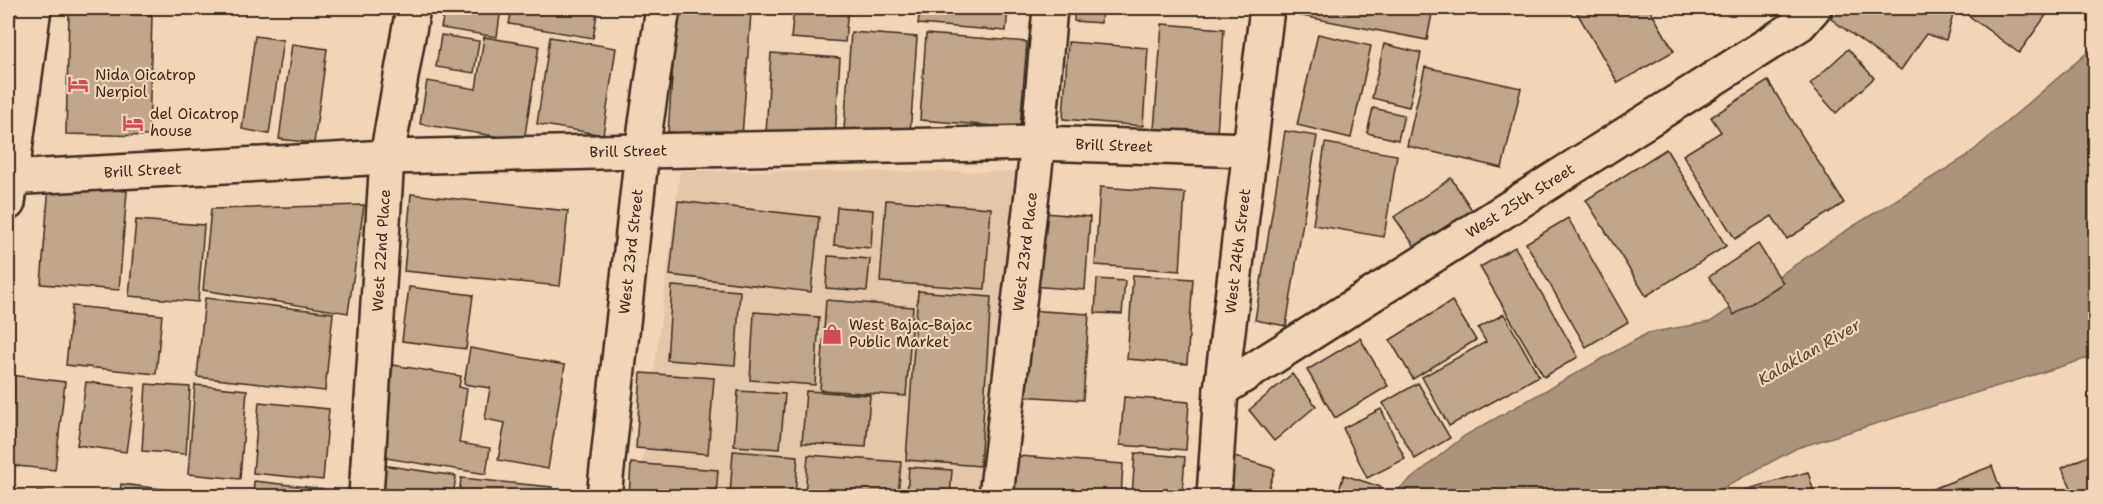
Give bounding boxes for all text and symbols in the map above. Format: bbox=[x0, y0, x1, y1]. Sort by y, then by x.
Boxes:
place label: Nida Oicatrop Nerpiol bbox=[95, 65, 196, 102]
hotel icon: Nida Oicatrop Nerpiol bbox=[66, 72, 90, 96]
place label: del Oicatrop house bbox=[150, 104, 239, 141]
hotel icon: del Oicatrop house bbox=[121, 111, 145, 135]
street label: Brill Street bbox=[1075, 134, 1153, 157]
street label: Brill Street bbox=[589, 140, 667, 162]
street label: Brill Street bbox=[103, 158, 182, 183]
street label: West 25th Street bbox=[1462, 159, 1579, 243]
street label: West 23rd Street bbox=[614, 188, 648, 315]
street label: West 24th Street bbox=[1220, 188, 1255, 315]
street label: West 22nd Place bbox=[367, 189, 395, 312]
street label: West 23rd Place bbox=[1008, 191, 1042, 313]
water label: Kalaklan River bbox=[1754, 314, 1864, 390]
place label: West Bajac-Bajac Public Market bbox=[849, 315, 972, 352]
shop icon: West Bajac-Bajac Public Market bbox=[820, 322, 844, 346]

